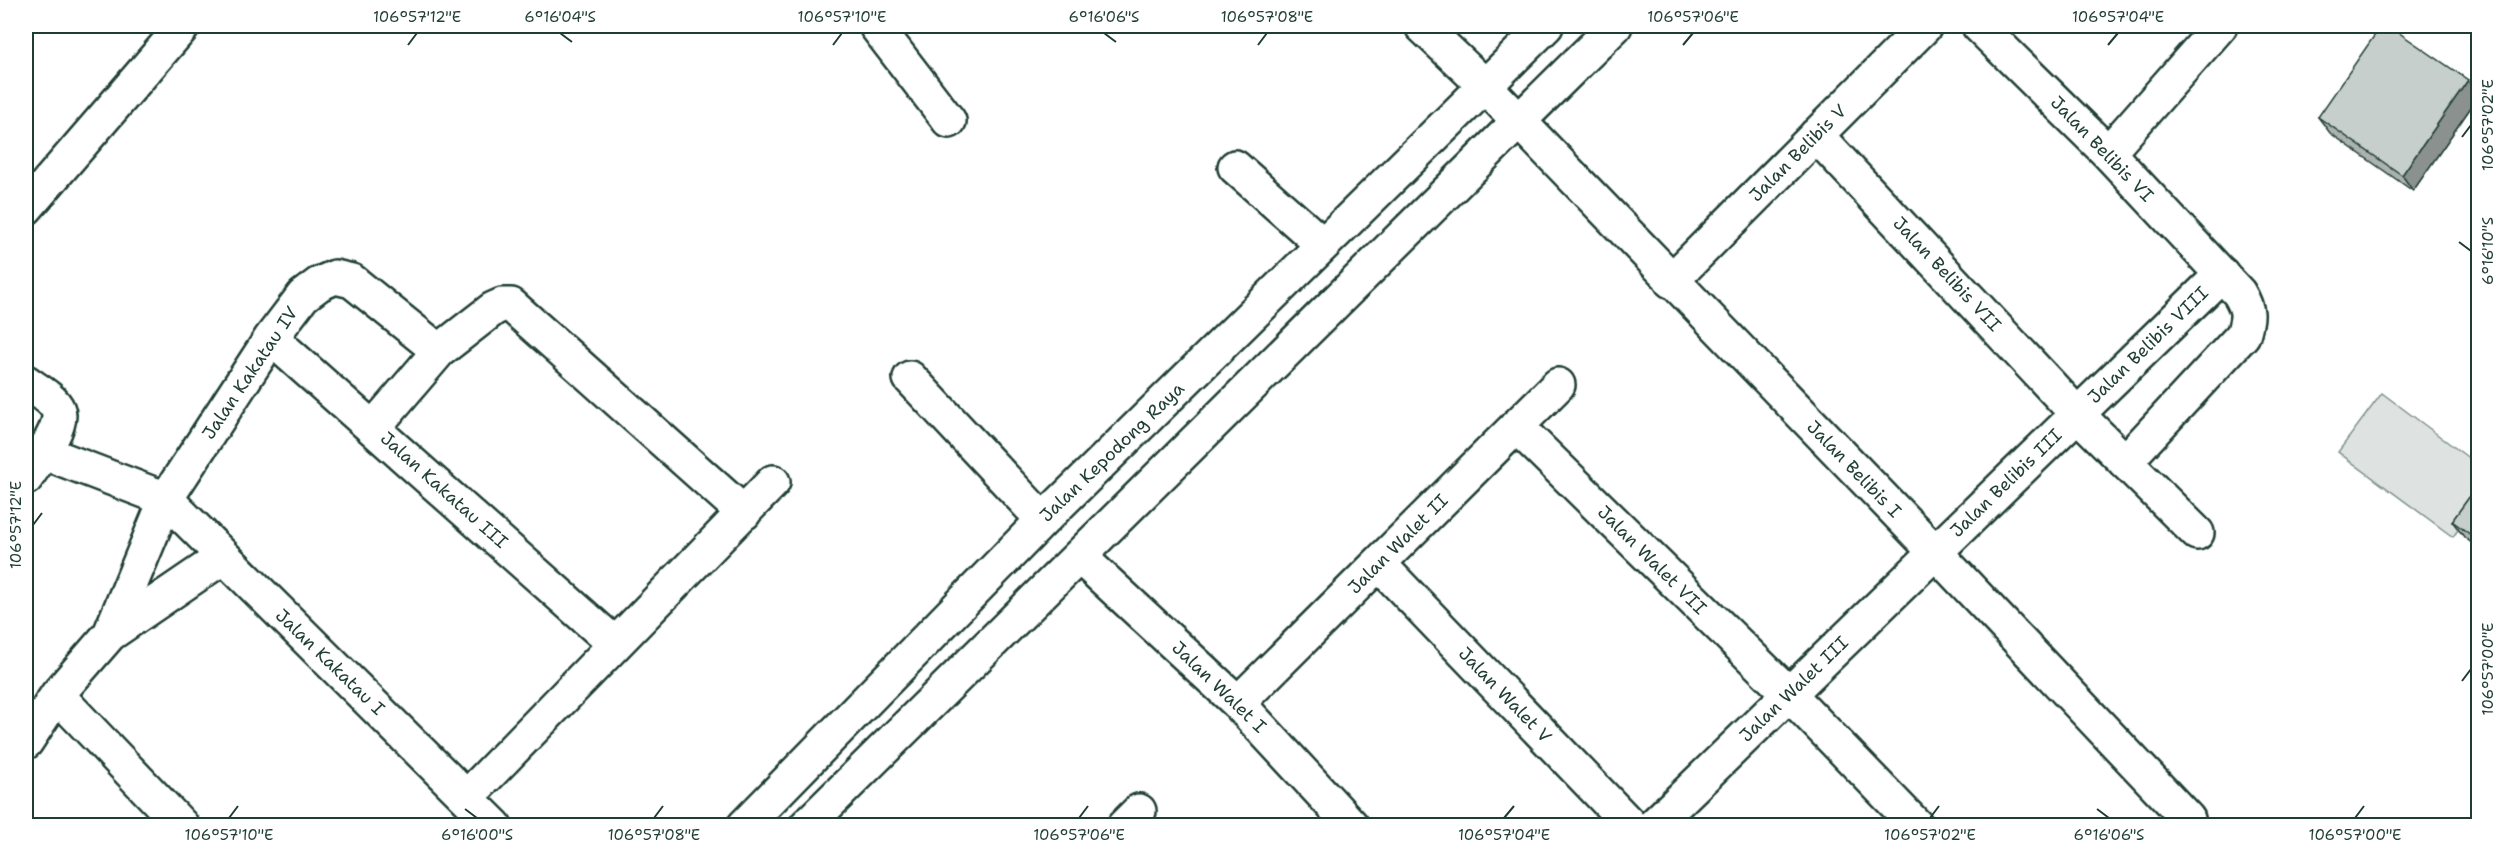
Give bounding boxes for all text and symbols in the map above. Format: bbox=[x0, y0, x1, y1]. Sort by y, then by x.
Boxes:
text: 106°57'12"E bbox=[373, 7, 461, 27]
text: 6°16'04"S bbox=[524, 7, 596, 27]
text: 106°57'10"E bbox=[798, 7, 886, 27]
text: 6°16'06"S bbox=[1069, 7, 1139, 27]
text: 106°57'08"E bbox=[1221, 7, 1313, 27]
text: 106°57'06"E bbox=[1647, 7, 1739, 27]
text: 106°57'04"E bbox=[2072, 7, 2164, 27]
text: 106°57'02"E bbox=[2478, 79, 2498, 171]
street label: Jalan Belibis VI bbox=[2045, 91, 2159, 207]
street label: Jalan Belibis V bbox=[1744, 99, 1852, 207]
street label: Jalan Belibis VII bbox=[1888, 211, 2007, 337]
text: 6°16'10"S bbox=[2478, 217, 2498, 285]
street label: Jalan Belibis VIII bbox=[2083, 281, 2214, 409]
street label: Jalan Kakatau IV bbox=[197, 302, 303, 444]
street label: Jalan Kepodong Raya bbox=[1035, 377, 1189, 527]
street label: Jalan Belibis I bbox=[1801, 415, 1907, 523]
street label: Jalan Belibis III bbox=[1945, 423, 2067, 543]
street label: Jalan Kakatau III bbox=[375, 426, 513, 554]
text: 106°57'12"E bbox=[6, 481, 26, 569]
street label: Jalan Walet II bbox=[1343, 489, 1453, 599]
street label: Jalan Walet VII bbox=[1592, 500, 1712, 620]
street label: Jalan Kakatau I bbox=[270, 604, 390, 720]
text: 106°57'00"E bbox=[2478, 623, 2498, 715]
street label: Jalan Walet III bbox=[1734, 631, 1854, 747]
street label: Jalan Walet I bbox=[1167, 636, 1271, 738]
street label: Jalan Walet V bbox=[1453, 642, 1557, 748]
text: 106°57'10"E bbox=[185, 825, 273, 845]
text: 6°16'00"S bbox=[441, 825, 513, 845]
text: 106°57'08"E bbox=[608, 825, 700, 845]
text: 106°57'06"E bbox=[1033, 825, 1125, 845]
text: 106°57'04"E bbox=[1458, 825, 1550, 845]
text: 106°57'02"E bbox=[1884, 825, 1976, 845]
text: 6°16'06"S bbox=[2074, 825, 2144, 845]
text: 106°57'00"E bbox=[2309, 825, 2401, 845]

